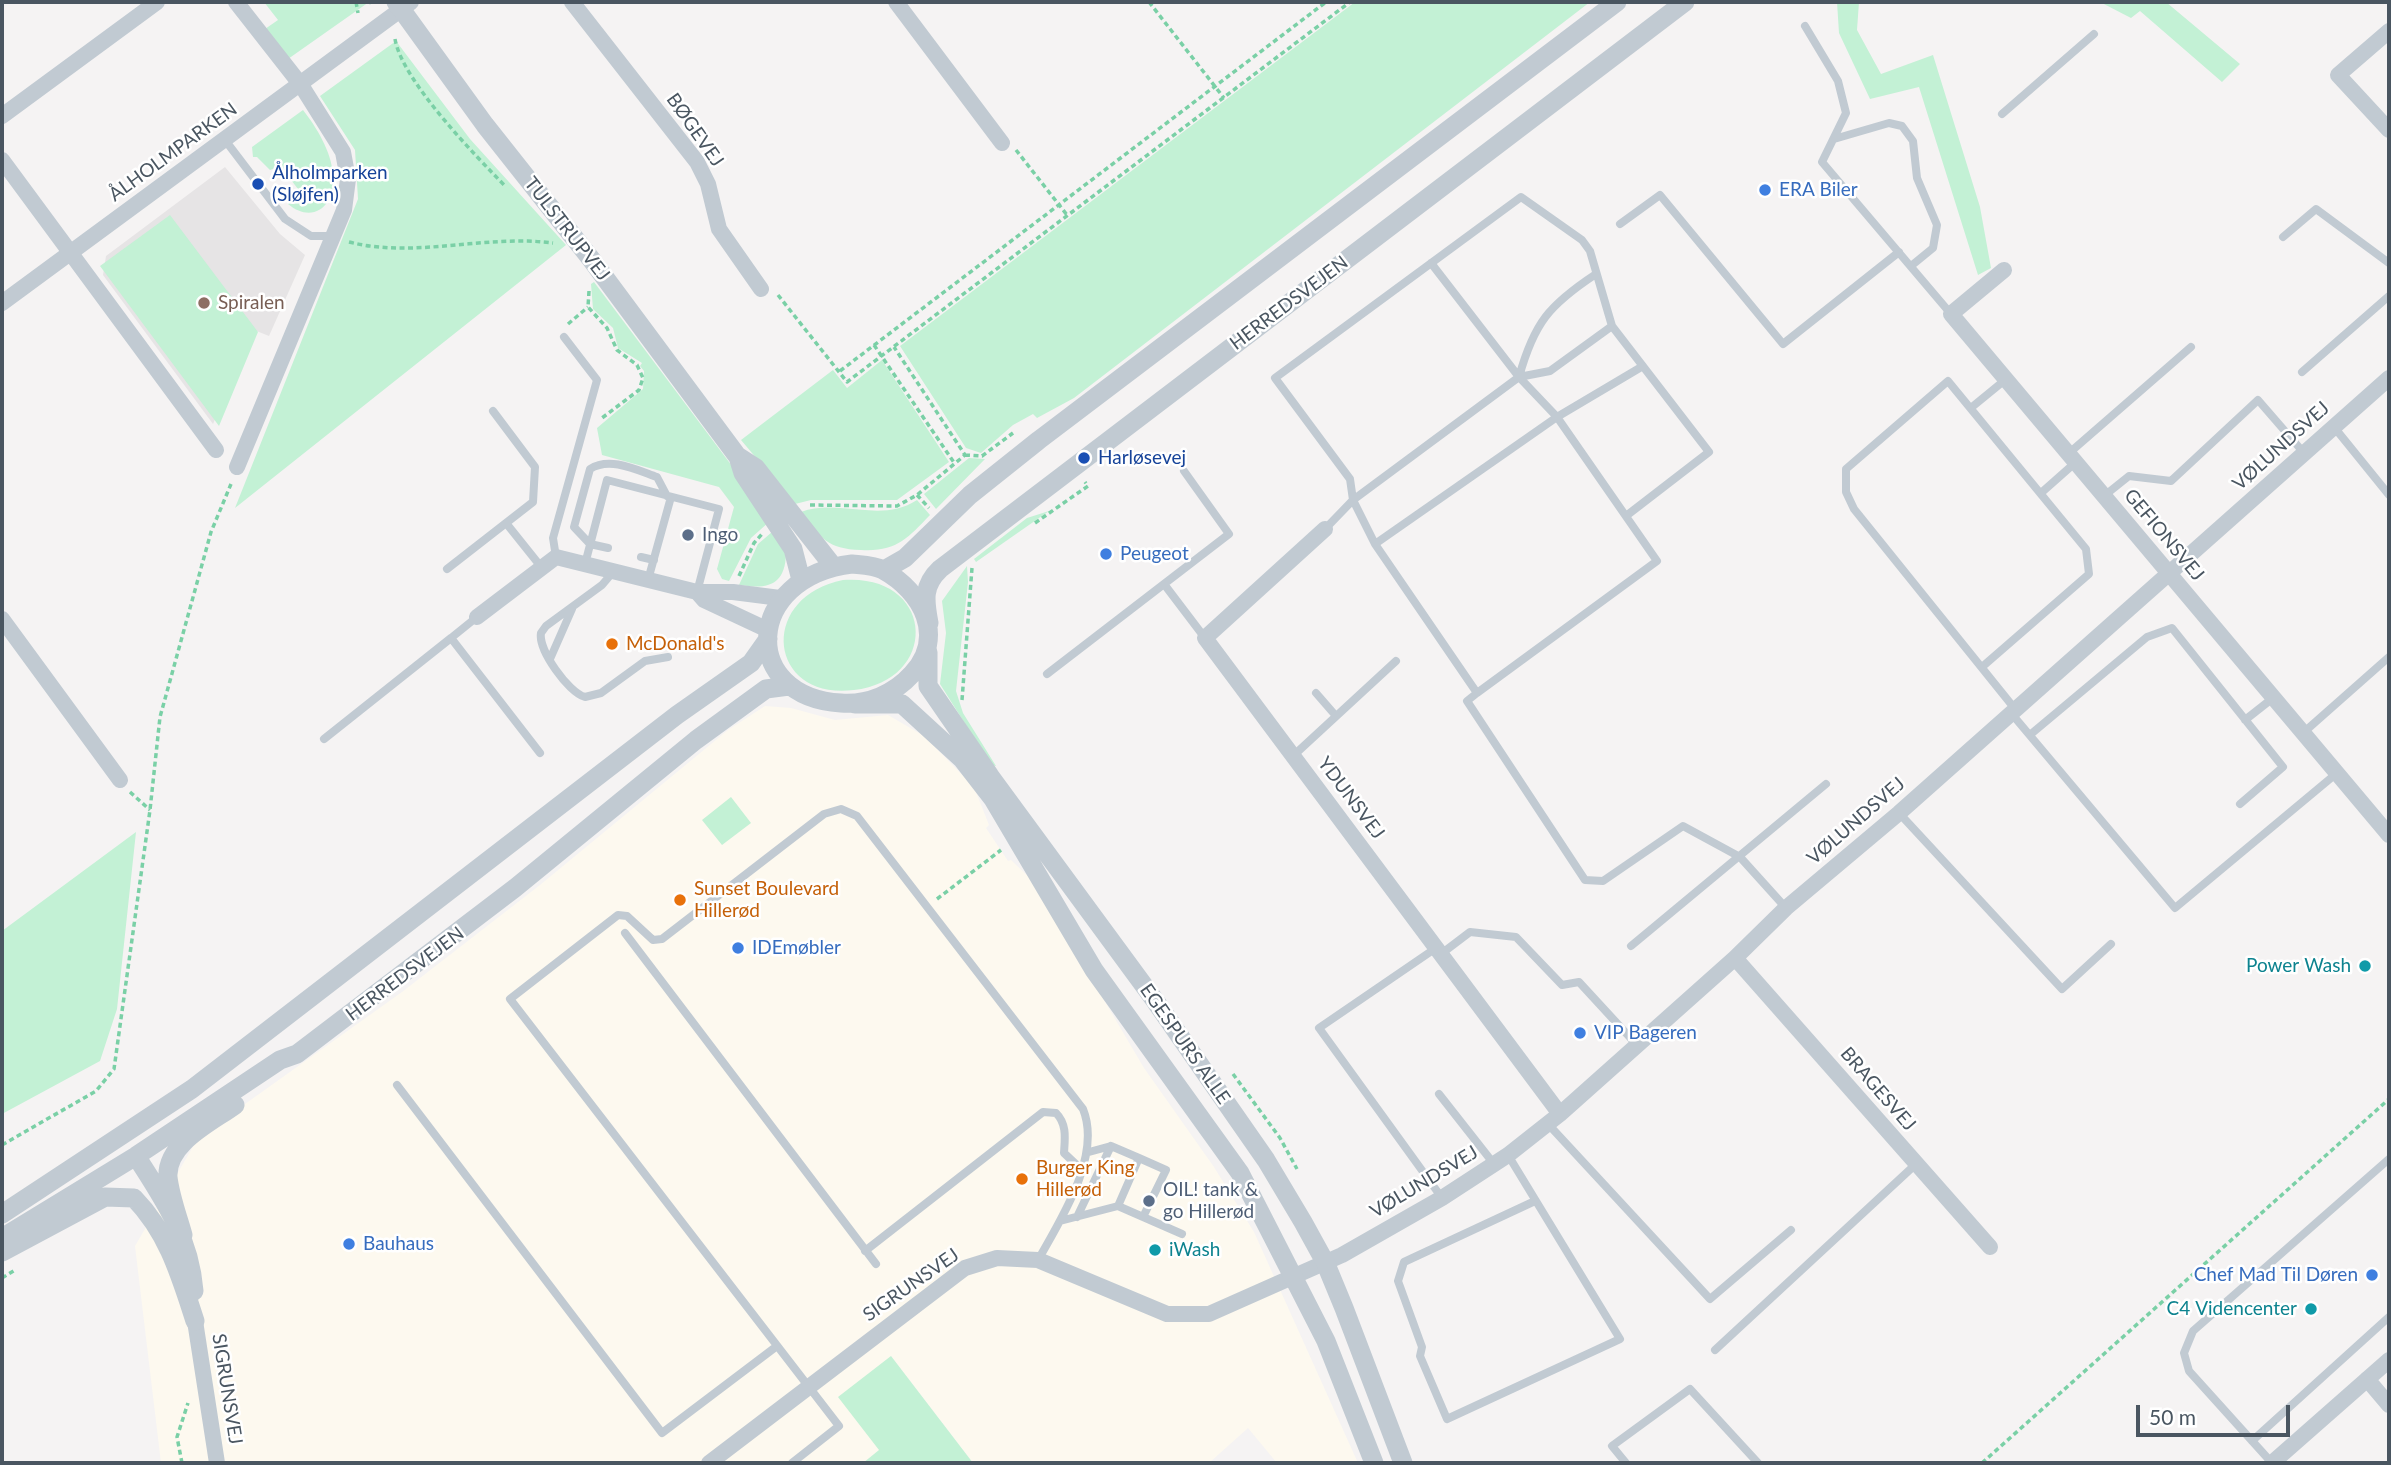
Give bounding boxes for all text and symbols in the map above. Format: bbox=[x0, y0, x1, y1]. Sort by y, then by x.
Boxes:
street label: BØGEVEJ bbox=[662, 89, 728, 171]
street label: ÅLHOLMPARKEN bbox=[104, 98, 242, 206]
place label: Ålholmparken (Sløjfen) bbox=[272, 162, 388, 206]
street label: TULSTRUPVEJ bbox=[519, 173, 615, 285]
marker: Ålholmparken (Sløjfen) bbox=[250, 176, 266, 192]
place label: ERA Biler bbox=[1779, 179, 1858, 201]
marker: ERA Biler bbox=[1757, 182, 1773, 198]
street label: HERREDSVEJEN bbox=[1225, 251, 1353, 355]
place label: Spiralen bbox=[218, 292, 285, 314]
marker: Spiralen bbox=[196, 295, 212, 311]
street label: VØLUNDSVEJ bbox=[2228, 397, 2334, 495]
place label: Harløsevej bbox=[1098, 447, 1186, 469]
marker: Harløsevej bbox=[1076, 450, 1092, 466]
street label: GEFIONSVEJ bbox=[2119, 485, 2209, 585]
place label: Ingo bbox=[702, 524, 738, 546]
marker: Ingo bbox=[680, 527, 696, 543]
place label: Peugeot bbox=[1120, 543, 1189, 565]
marker: Peugeot bbox=[1098, 546, 1114, 562]
place label: McDonald's bbox=[626, 633, 725, 655]
marker: McDonald's bbox=[604, 636, 620, 652]
street label: YDUNSVEJ bbox=[1313, 753, 1389, 843]
street label: VØLUNDSVEJ bbox=[1803, 772, 1909, 870]
place label: Sunset Boulevard Hillerød bbox=[694, 878, 839, 922]
marker: Sunset Boulevard Hillerød bbox=[672, 892, 688, 908]
street label: HERREDSVEJEN bbox=[341, 922, 469, 1026]
place label: IDEmøbler bbox=[752, 937, 841, 959]
marker: IDEmøbler bbox=[730, 940, 746, 956]
place label: Power Wash bbox=[2246, 955, 2351, 977]
marker: Power Wash bbox=[2357, 958, 2373, 974]
street label: EGESPURS ALLE bbox=[1135, 979, 1235, 1109]
place label: VIP Bageren bbox=[1594, 1022, 1697, 1044]
marker: VIP Bageren bbox=[1572, 1025, 1588, 1041]
street label: BRAGESVEJ bbox=[1835, 1042, 1921, 1136]
street label: VØLUNDSVEJ bbox=[1366, 1141, 1482, 1223]
place label: Burger King Hillerød bbox=[1036, 1157, 1135, 1201]
marker: Burger King Hillerød bbox=[1014, 1171, 1030, 1187]
place label: OIL! tank & go Hillerød bbox=[1163, 1179, 1258, 1223]
marker: OIL! tank & go Hillerød bbox=[1141, 1193, 1157, 1209]
place label: Bauhaus bbox=[363, 1233, 434, 1255]
marker: Bauhaus bbox=[341, 1236, 357, 1252]
place label: iWash bbox=[1169, 1239, 1220, 1261]
marker: iWash bbox=[1147, 1242, 1163, 1258]
street label: SIGRUNSVEJ bbox=[859, 1244, 963, 1326]
place label: Chef Mad Til Døren bbox=[2194, 1264, 2358, 1286]
marker: Chef Mad Til Døren bbox=[2364, 1267, 2380, 1283]
place label: C4 Videncenter bbox=[2167, 1298, 2297, 1320]
marker: C4 Videncenter bbox=[2303, 1301, 2319, 1317]
street label: SIGRUNSVEJ bbox=[207, 1332, 247, 1446]
scale bar bbox=[2139, 1392, 2293, 1436]
text: 50 m bbox=[2149, 1404, 2196, 1429]

